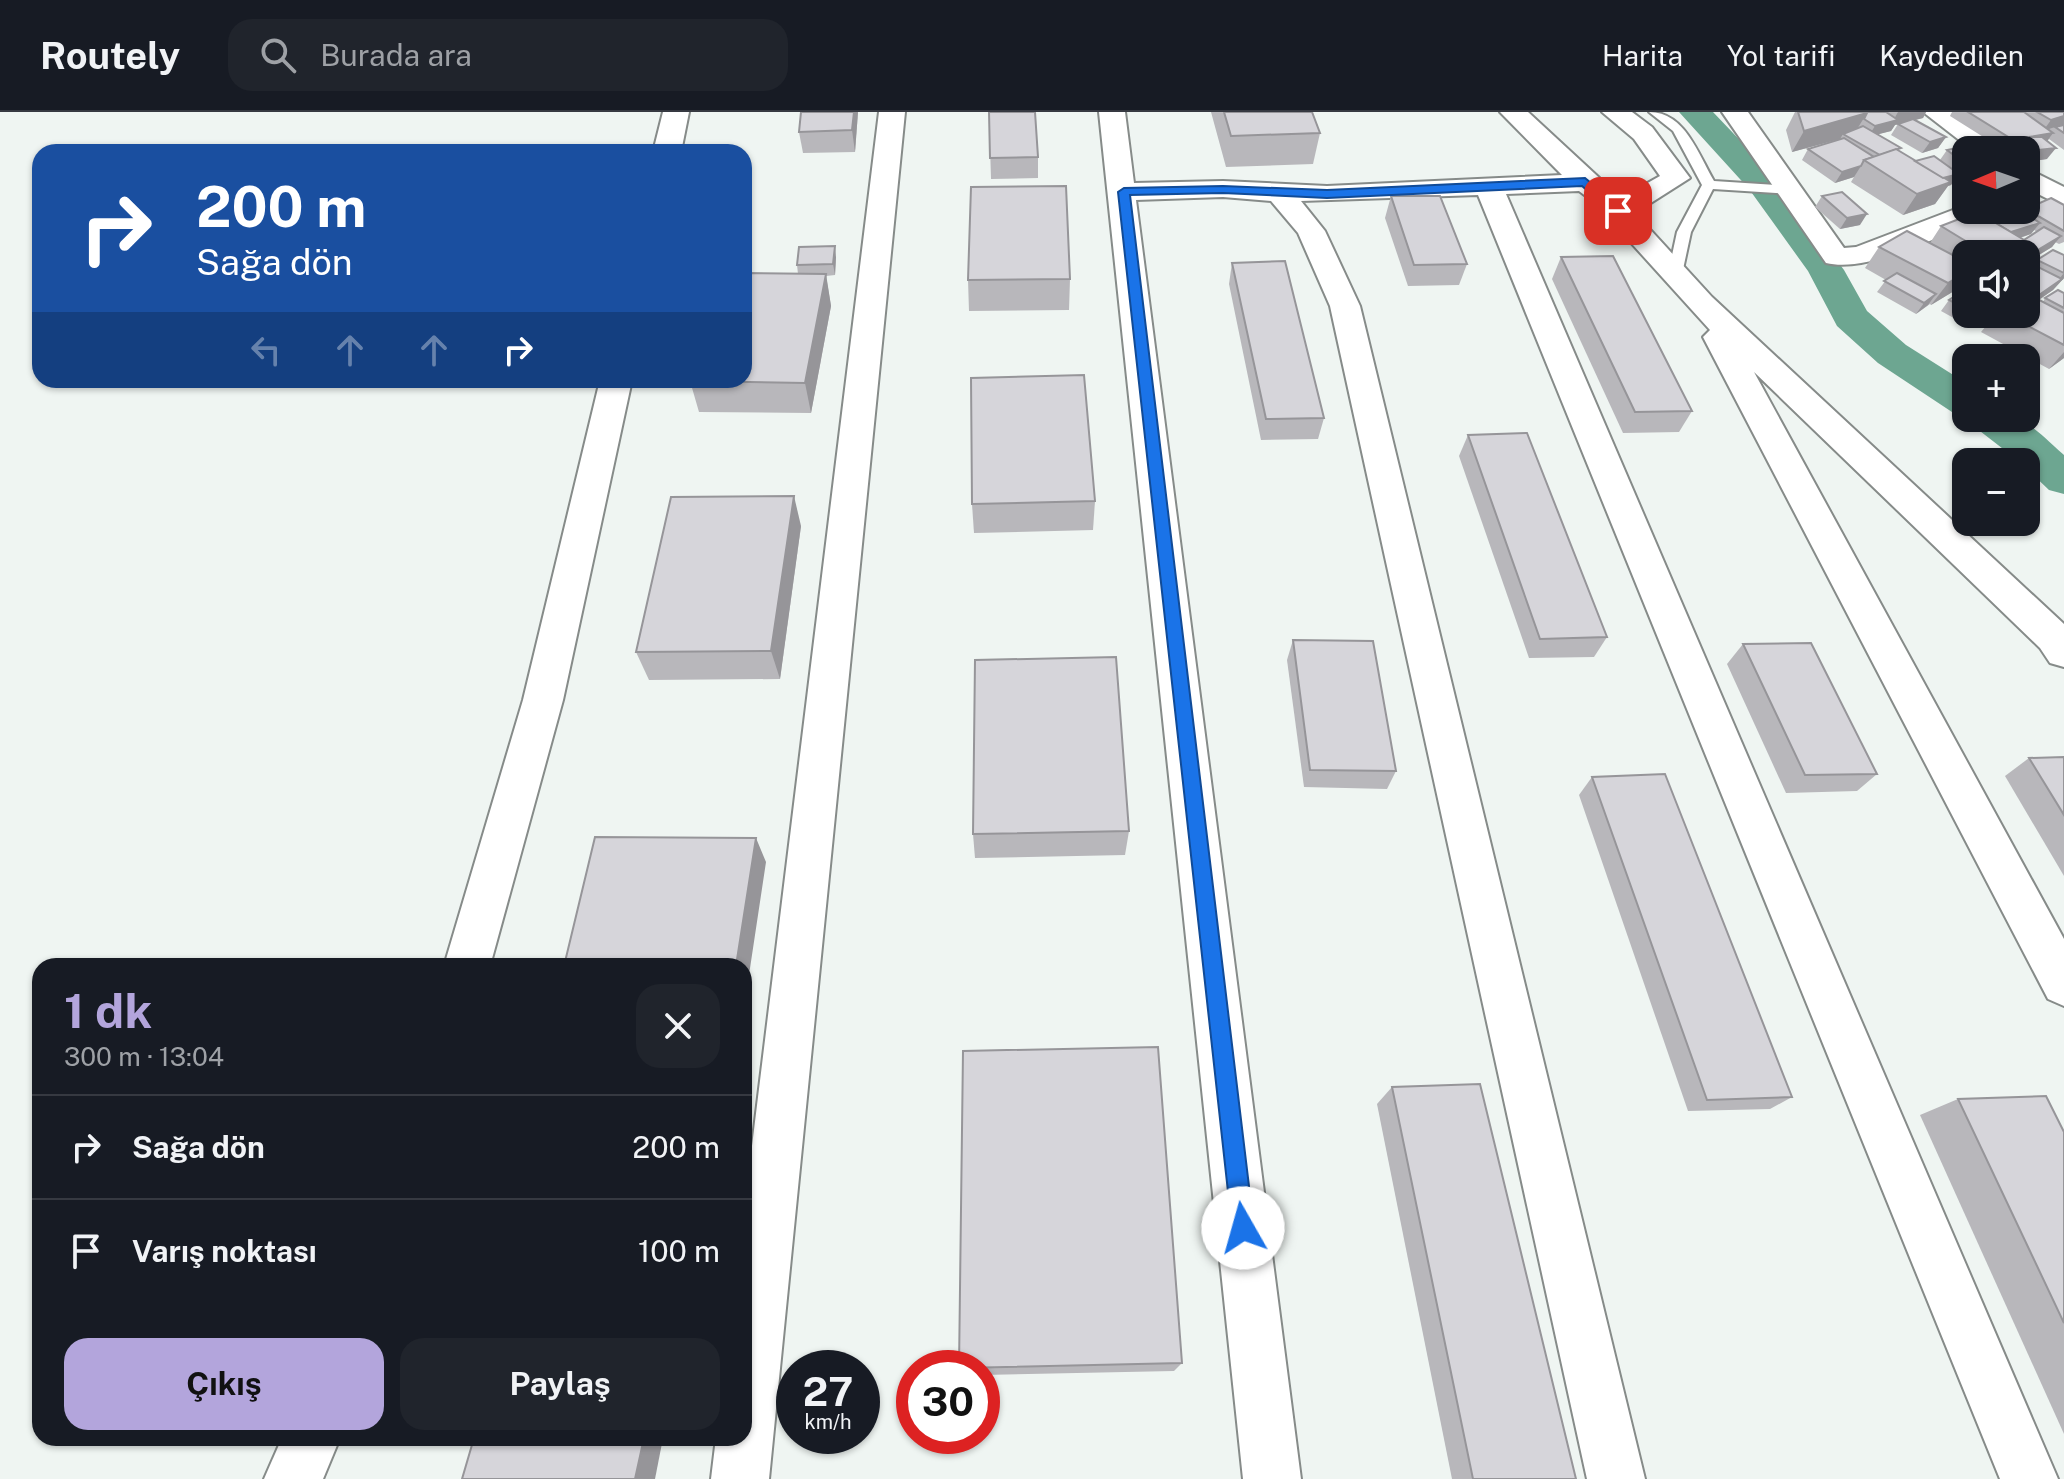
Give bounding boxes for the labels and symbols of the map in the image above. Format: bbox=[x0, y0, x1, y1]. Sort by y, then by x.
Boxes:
north arrow bbox=[1952, 136, 2040, 224]
pin bbox=[1584, 177, 1652, 245]
position arrow bbox=[1201, 1186, 1285, 1270]
speed limit sign: 30 bbox=[896, 1350, 1000, 1454]

